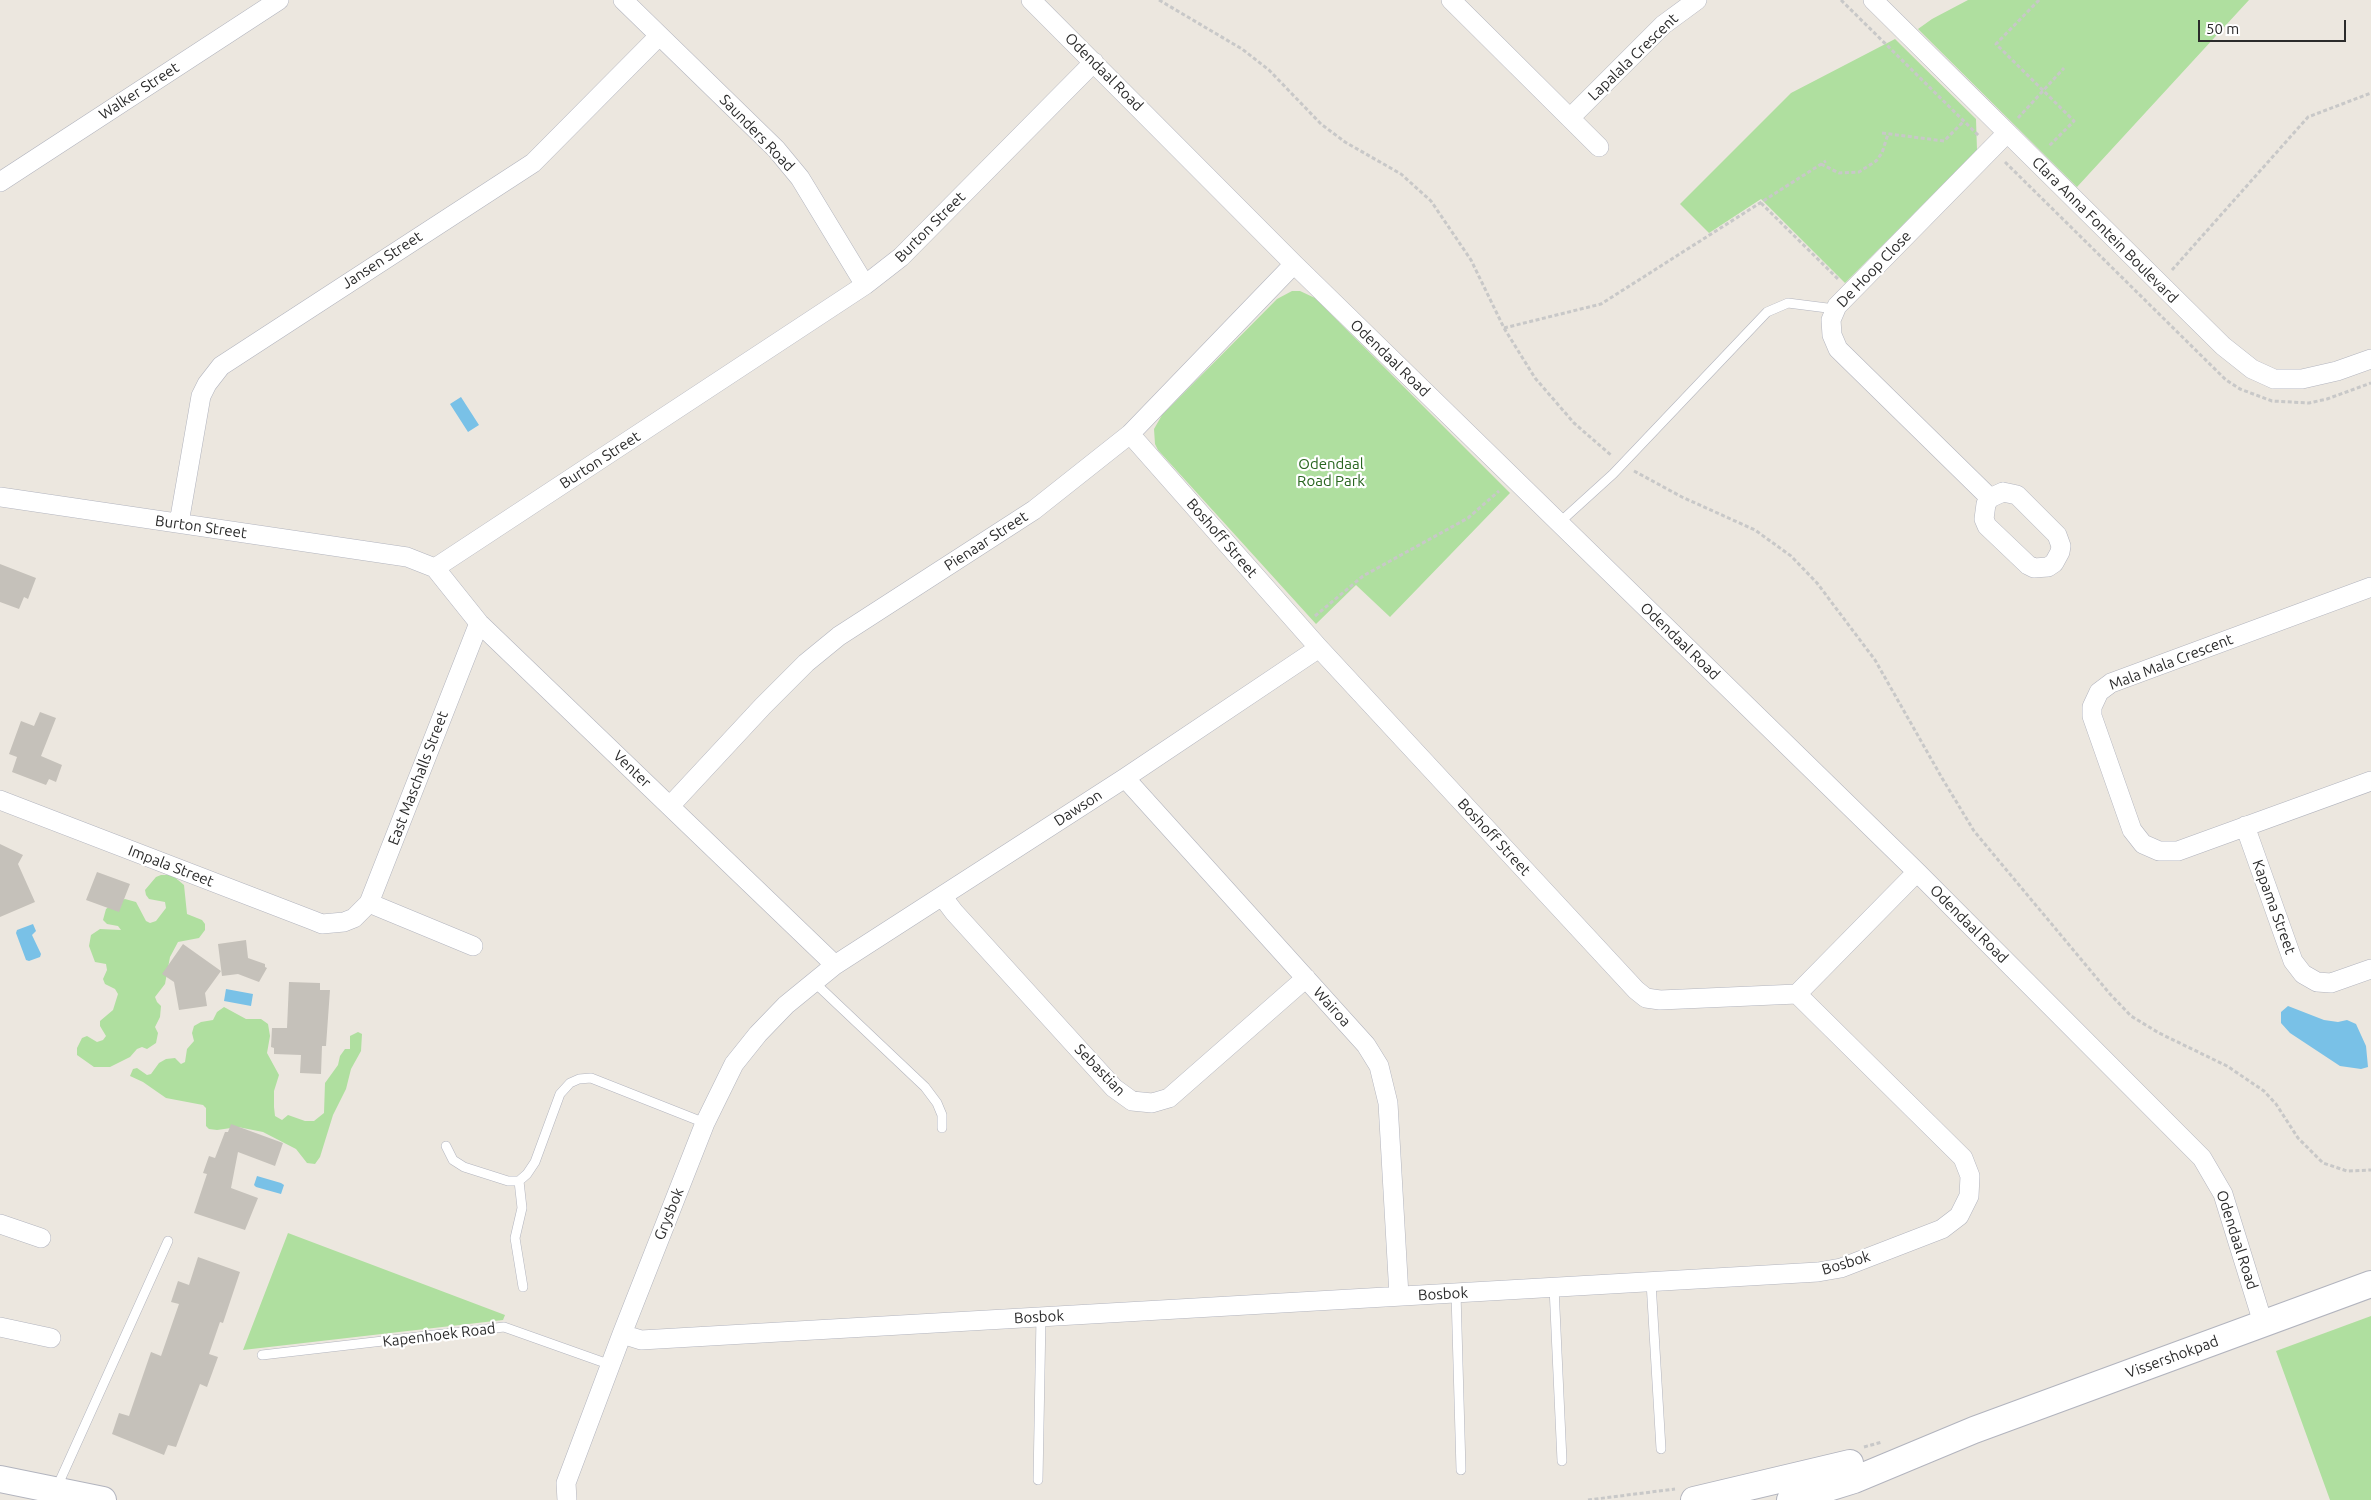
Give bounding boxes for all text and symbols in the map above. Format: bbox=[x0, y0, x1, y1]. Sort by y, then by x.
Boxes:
street label: Lapalala Crescent bbox=[1584, 10, 1682, 104]
scale bar bbox=[2201, 10, 2348, 42]
text: 50 m bbox=[2206, 20, 2239, 37]
street label: Odendaal Road bbox=[1061, 29, 1147, 115]
street label: Walker Street bbox=[96, 58, 182, 124]
street label: Saunders Road bbox=[716, 91, 798, 175]
street label: Clara Anna Fontein Boulevard bbox=[2028, 153, 2182, 307]
street label: Burton Street bbox=[891, 188, 969, 266]
street label: Jansen Street bbox=[338, 227, 426, 293]
street label: De Hoop Close bbox=[1833, 227, 1915, 311]
street label: Odendaal Road bbox=[1347, 316, 1433, 400]
street label: Burton Street bbox=[556, 427, 644, 493]
park label: Odendaal Road Park bbox=[1297, 455, 1365, 490]
street label: Boshoff Street bbox=[1183, 495, 1261, 581]
street label: Pienaar Street bbox=[941, 507, 1031, 575]
street label: Burton Street bbox=[154, 512, 248, 542]
street label: Odendaal Road bbox=[1637, 599, 1723, 683]
street label: Mala Mala Crescent bbox=[2107, 630, 2235, 694]
street label: East Maschalls Street bbox=[384, 708, 452, 848]
street label: Venter bbox=[609, 747, 655, 791]
street label: Dawson bbox=[1051, 786, 1105, 830]
street label: Boshoff Street bbox=[1454, 795, 1534, 879]
street label: Impala Street bbox=[126, 841, 216, 891]
street label: Kapama Street bbox=[2249, 857, 2299, 957]
street label: Odendaal Road bbox=[1926, 881, 2012, 967]
street label: Wairoa bbox=[1310, 983, 1354, 1031]
street label: Sebastian bbox=[1071, 1040, 1129, 1100]
street label: Grysbok bbox=[650, 1185, 688, 1243]
street label: Odendaal Road bbox=[2212, 1188, 2262, 1292]
street label: Bosbok bbox=[1819, 1247, 1873, 1279]
street label: Bosbok bbox=[1418, 1284, 1468, 1304]
street label: Bosbok bbox=[1014, 1307, 1064, 1327]
street label: Kapenhoek Road bbox=[381, 1319, 497, 1351]
street label: Vissershokpad bbox=[2123, 1332, 2221, 1382]

